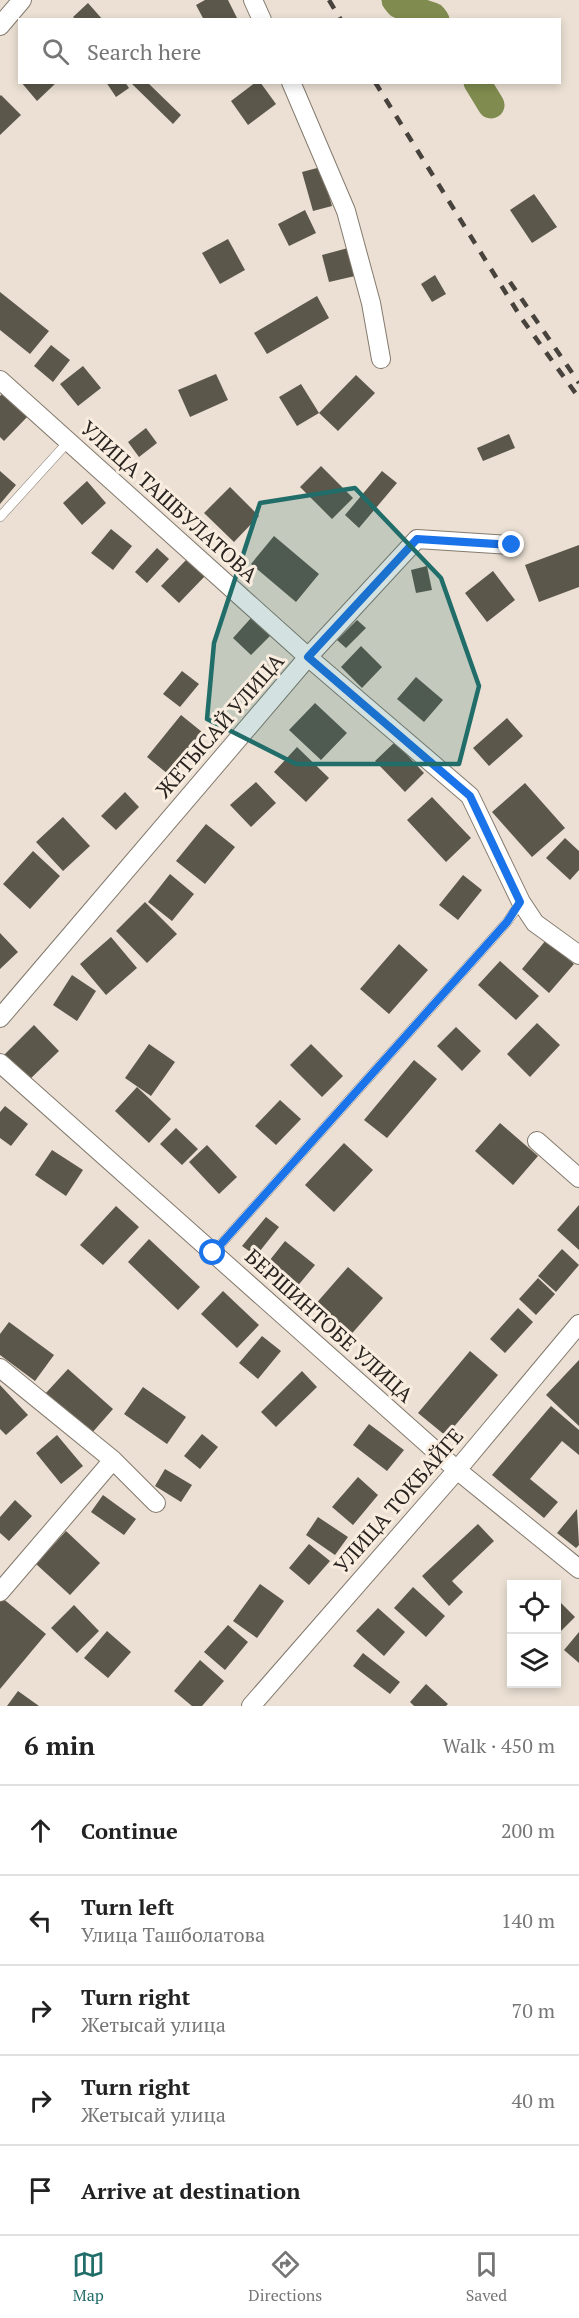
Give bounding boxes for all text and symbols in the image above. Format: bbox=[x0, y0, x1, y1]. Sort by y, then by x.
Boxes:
search box bbox=[18, 18, 561, 84]
icon: search bbox=[39, 35, 72, 68]
text: Search here bbox=[87, 37, 201, 66]
street label: УЛИЦА ТАШБУЛАТОВА bbox=[75, 414, 265, 589]
route end bbox=[498, 531, 524, 557]
street label: ЖЕТЫСАЙ УЛИЦА bbox=[149, 647, 290, 803]
route start bbox=[199, 1239, 225, 1265]
street label: БЕРШИНТОБЕ УЛИЦА bbox=[240, 1242, 420, 1409]
street label: УЛИЦА ТОКБАЙГЕ bbox=[327, 1422, 469, 1579]
map controls bbox=[507, 1580, 561, 1688]
button: locate bbox=[507, 1580, 561, 1634]
button: layers bbox=[507, 1634, 561, 1688]
text: 6 min bbox=[24, 1728, 95, 1762]
text: Walk · 450 m bbox=[443, 1732, 555, 1759]
icon: ahead bbox=[24, 1814, 57, 1847]
text: Continue bbox=[81, 1816, 178, 1845]
text: 200 m bbox=[501, 1817, 555, 1844]
text: Turn left bbox=[81, 1892, 174, 1921]
icon: left bbox=[24, 1904, 57, 1937]
text: 140 m bbox=[501, 1907, 555, 1934]
text: Улица Ташболатова bbox=[81, 1921, 265, 1948]
text: Turn right bbox=[81, 1982, 190, 2011]
icon: right bbox=[24, 1994, 57, 2027]
text: 70 m bbox=[512, 1997, 555, 2024]
text: Жетысай улица bbox=[81, 2011, 226, 2038]
text: Turn right bbox=[81, 2072, 190, 2101]
icon: right bbox=[24, 2084, 57, 2117]
text: 40 m bbox=[512, 2087, 555, 2114]
text: Жетысай улица bbox=[81, 2101, 226, 2128]
icon: arrive bbox=[24, 2174, 57, 2207]
text: Arrive at destination bbox=[81, 2176, 300, 2205]
tab: Map bbox=[72, 2248, 105, 2306]
tab: Directions bbox=[248, 2248, 322, 2306]
tab: Saved bbox=[466, 2248, 507, 2306]

